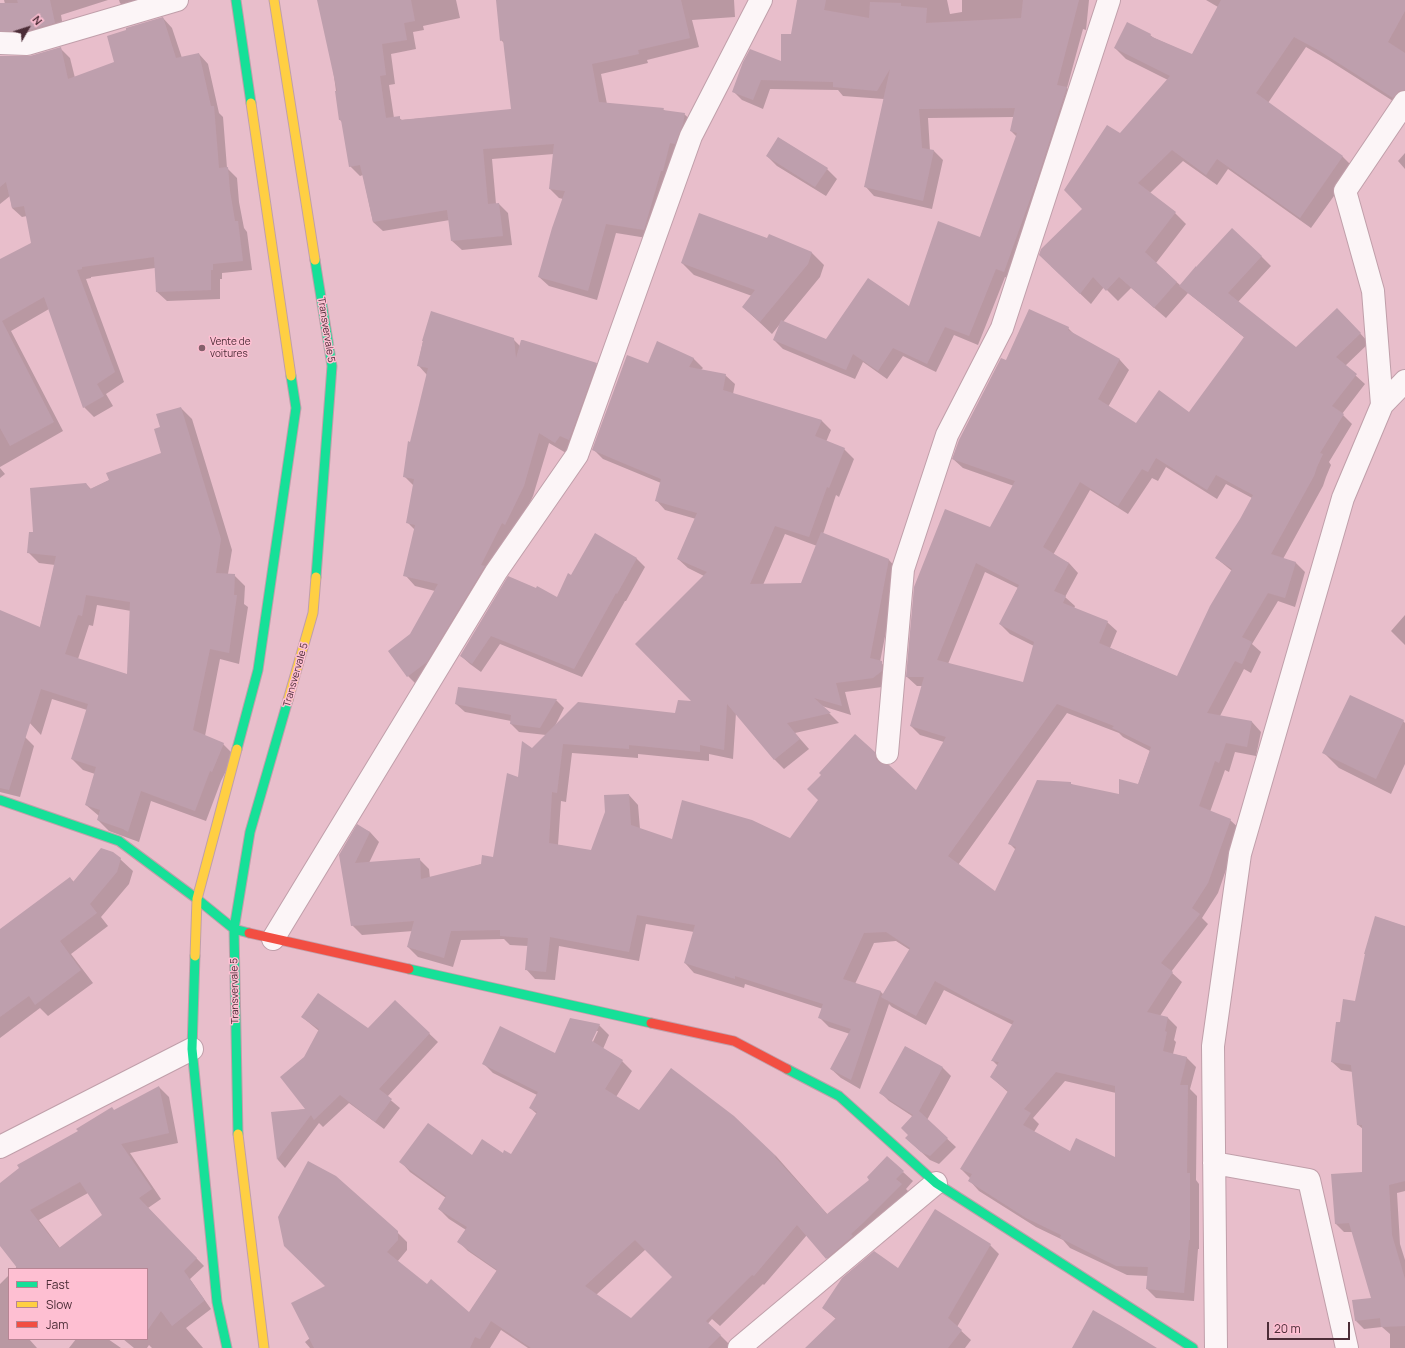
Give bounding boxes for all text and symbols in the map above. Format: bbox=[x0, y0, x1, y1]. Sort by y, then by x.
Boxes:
north arrow bbox=[8, 8, 48, 48]
text: N bbox=[29, 12, 46, 28]
street label: Transvervale 5 bbox=[315, 296, 337, 364]
place label: Vente de voitures bbox=[210, 336, 250, 360]
marker: Vente de voitures bbox=[197, 343, 207, 353]
street label: Transvervale 5 bbox=[281, 642, 311, 708]
street label: Transvervale 5 bbox=[228, 958, 242, 1024]
legend bbox=[8, 1268, 148, 1340]
text: Fast bbox=[46, 1276, 70, 1293]
text: Slow bbox=[46, 1296, 72, 1313]
scale bar bbox=[1269, 1314, 1352, 1340]
text: Jam bbox=[46, 1316, 68, 1333]
text: 20 m bbox=[1274, 1320, 1301, 1337]

